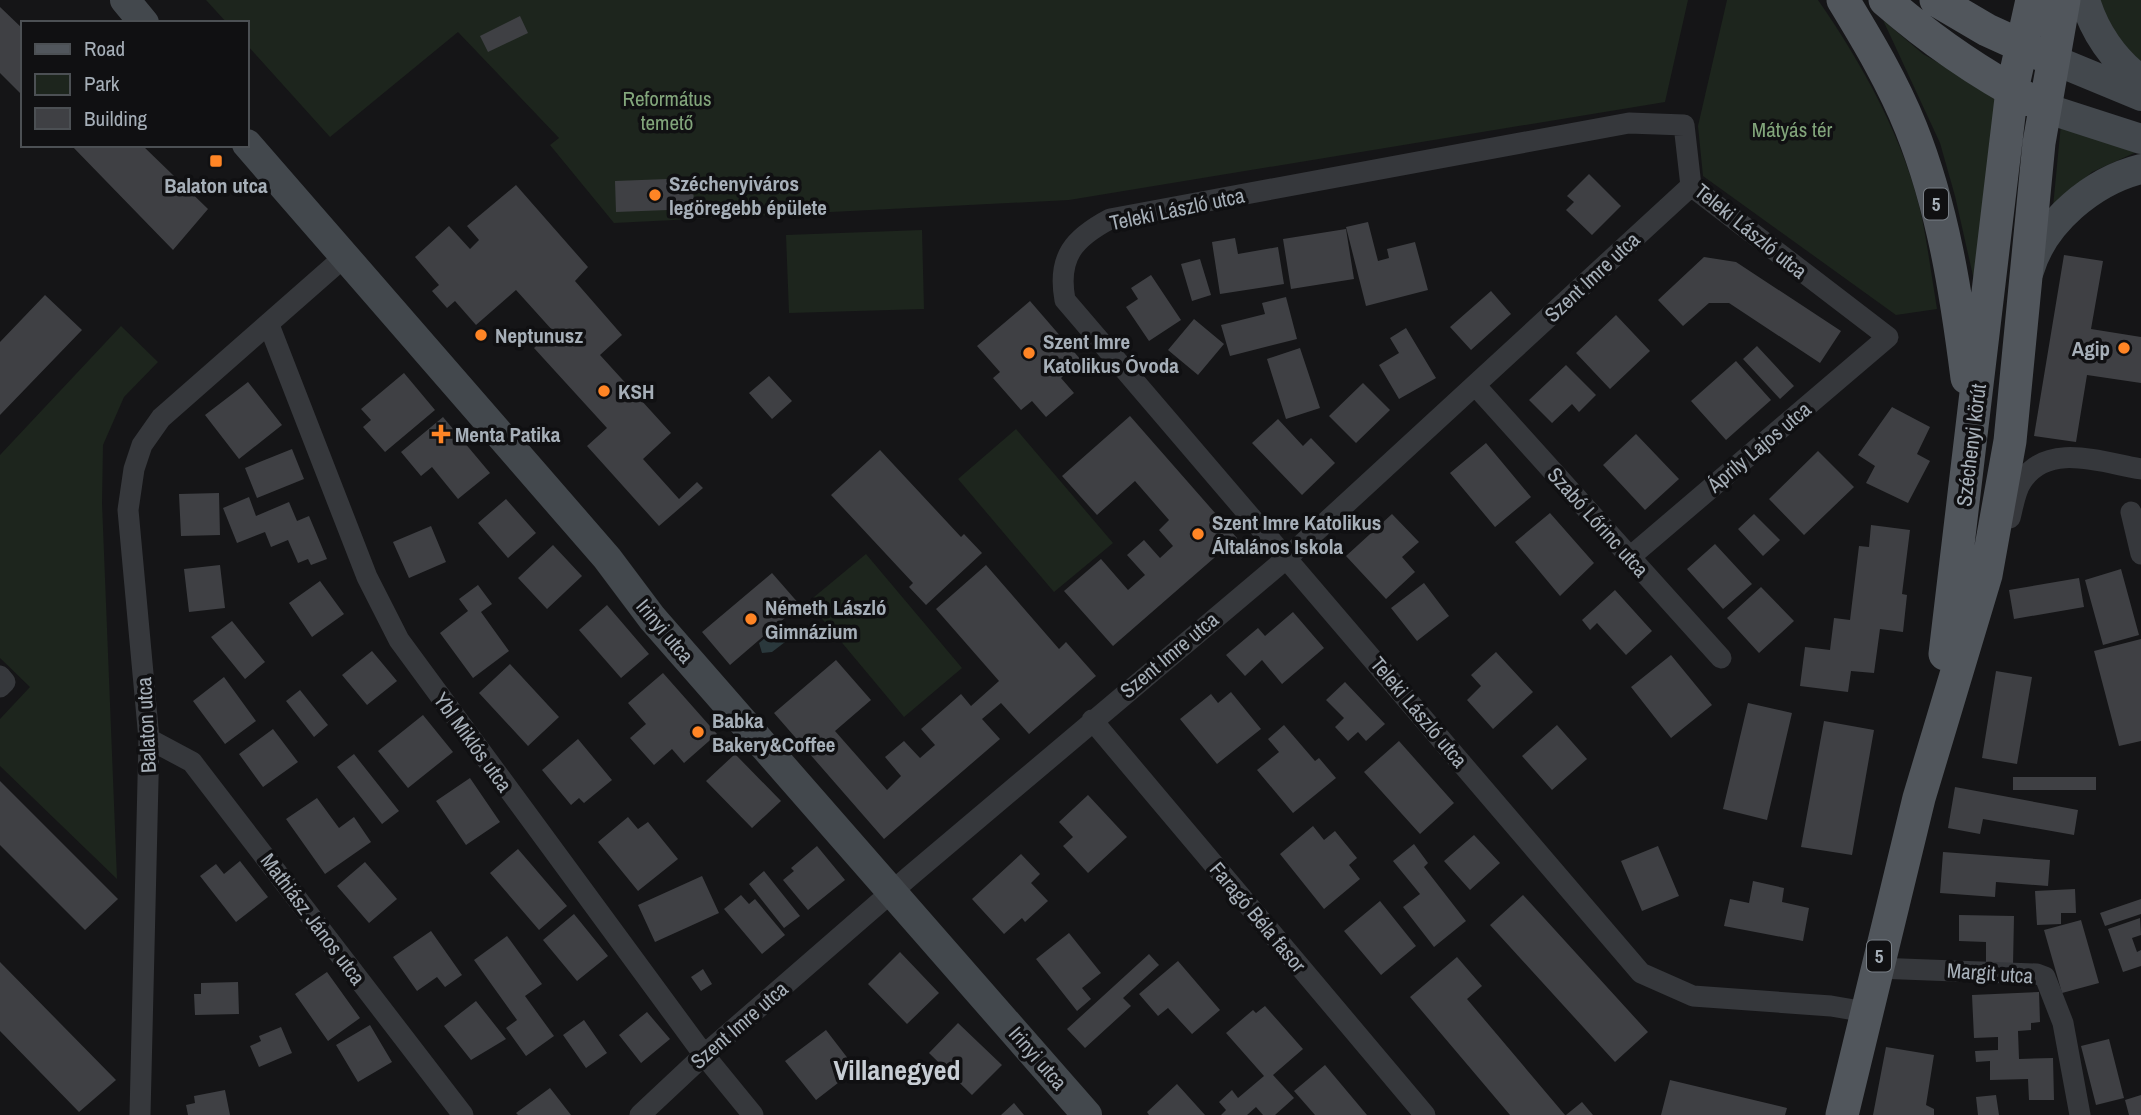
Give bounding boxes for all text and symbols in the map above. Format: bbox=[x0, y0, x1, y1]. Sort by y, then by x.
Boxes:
legend bbox=[21, 21, 248, 147]
text: Road bbox=[84, 34, 125, 63]
text: Park bbox=[84, 69, 120, 98]
park label: Református temető bbox=[623, 84, 712, 137]
text: Building bbox=[84, 104, 148, 133]
park label: Mátyás tér bbox=[1752, 115, 1832, 144]
marker: Balaton utca bbox=[208, 153, 224, 169]
place label: Széchenyiváros legöregebb épülete bbox=[669, 169, 827, 222]
place label: Balaton utca bbox=[164, 171, 268, 200]
street label: Teleki László utca bbox=[1689, 177, 1814, 286]
street label: Teleki László utca bbox=[1107, 181, 1247, 237]
marker: Széchenyiváros legöregebb épülete bbox=[647, 187, 663, 203]
road number: 5 bbox=[1924, 188, 1948, 220]
street label: Szent Imre utca bbox=[1538, 225, 1646, 329]
place label: Neptunusz bbox=[495, 321, 583, 350]
marker: Neptunusz bbox=[473, 327, 489, 343]
place label: Szent Imre Katolikus Óvoda bbox=[1043, 327, 1179, 380]
place label: Agip bbox=[2072, 334, 2110, 363]
marker: Agip bbox=[2116, 340, 2132, 356]
marker: Szent Imre Katolikus Óvoda bbox=[1021, 345, 1037, 361]
place label: KSH bbox=[618, 377, 654, 406]
street label: Széchenyi körút bbox=[1949, 382, 1993, 508]
marker: KSH bbox=[596, 383, 612, 399]
street label: Áprily Lajos utca bbox=[1700, 395, 1817, 500]
place label: Menta Patika bbox=[455, 420, 561, 449]
marker: Menta Patika bbox=[433, 426, 449, 442]
street label: Szabó Lőrinc utca bbox=[1541, 461, 1655, 584]
place label: Szent Imre Katolikus Általános Iskola bbox=[1212, 508, 1381, 561]
marker: Szent Imre Katolikus Általános Iskola bbox=[1190, 526, 1206, 542]
street label: Irinyi utca bbox=[630, 593, 701, 670]
place label: Németh László Gimnázium bbox=[765, 593, 887, 646]
street label: Szent Imre utca bbox=[1113, 605, 1225, 705]
marker: Németh László Gimnázium bbox=[743, 611, 759, 627]
street label: Teleki László utca bbox=[1364, 650, 1474, 774]
street label: Balaton utca bbox=[129, 676, 163, 774]
street label: Ybl Miklós utca bbox=[427, 686, 519, 798]
place label: Babka Bakery&Coffee bbox=[712, 706, 835, 759]
marker: Babka Bakery&Coffee bbox=[690, 724, 706, 740]
street label: Mathiász János utca bbox=[254, 847, 372, 991]
street label: Faragó Béla fasor bbox=[1203, 856, 1313, 979]
road number: 5 bbox=[1867, 940, 1891, 972]
street label: Margit utca bbox=[1946, 956, 2034, 990]
street label: Szent Imre utca bbox=[684, 974, 794, 1076]
street label: Irinyi utca bbox=[1002, 1020, 1074, 1096]
district label: Villanegyed bbox=[833, 1051, 961, 1089]

